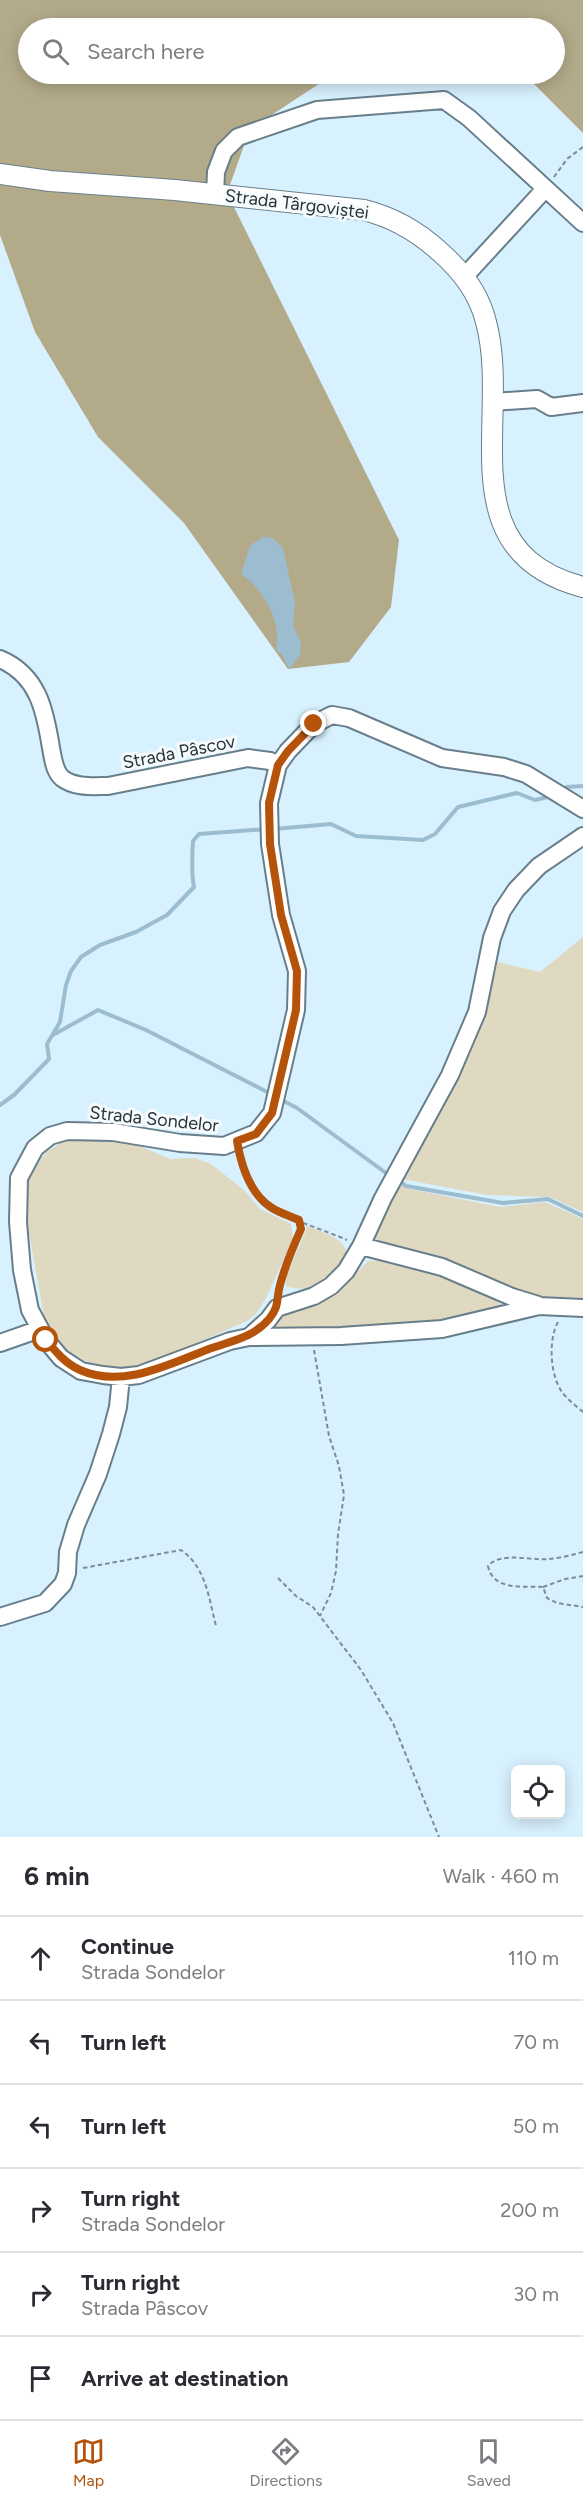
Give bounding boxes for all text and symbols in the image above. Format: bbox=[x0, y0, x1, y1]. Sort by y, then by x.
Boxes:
search box bbox=[18, 18, 565, 84]
icon: search bbox=[39, 35, 72, 68]
text: Search here bbox=[87, 38, 205, 65]
street label: Strada Târgoviștei bbox=[224, 184, 370, 224]
route end bbox=[300, 710, 326, 736]
street label: Strada Pâscov bbox=[121, 730, 238, 774]
street label: Strada Sondelor bbox=[88, 1101, 220, 1137]
route start bbox=[32, 1326, 58, 1352]
map controls bbox=[511, 1765, 565, 1819]
button: locate bbox=[511, 1765, 565, 1819]
text: 6 min bbox=[24, 1860, 90, 1892]
text: Walk · 460 m bbox=[443, 1864, 559, 1888]
text: Continue bbox=[81, 1933, 174, 1960]
icon: ahead bbox=[24, 1942, 57, 1975]
text: 110 m bbox=[508, 1946, 559, 1970]
text: Strada Sondelor bbox=[81, 1960, 225, 1984]
icon: left bbox=[24, 2026, 57, 2059]
text: Turn left bbox=[81, 2029, 167, 2056]
text: 70 m bbox=[513, 2030, 559, 2054]
icon: left bbox=[24, 2110, 57, 2143]
text: Turn left bbox=[81, 2113, 167, 2140]
text: 50 m bbox=[513, 2114, 559, 2138]
text: Turn right bbox=[81, 2185, 180, 2212]
icon: right bbox=[24, 2194, 57, 2227]
text: 200 m bbox=[500, 2198, 559, 2222]
text: Strada Sondelor bbox=[81, 2212, 225, 2236]
text: Turn right bbox=[81, 2269, 180, 2296]
icon: right bbox=[24, 2278, 57, 2311]
text: 30 m bbox=[513, 2282, 559, 2306]
text: Strada Pâscov bbox=[81, 2296, 208, 2320]
icon: arrive bbox=[24, 2362, 57, 2395]
text: Arrive at destination bbox=[81, 2365, 289, 2392]
tab: Map bbox=[72, 2435, 105, 2490]
tab: Directions bbox=[249, 2435, 322, 2490]
tab: Saved bbox=[467, 2435, 511, 2490]

